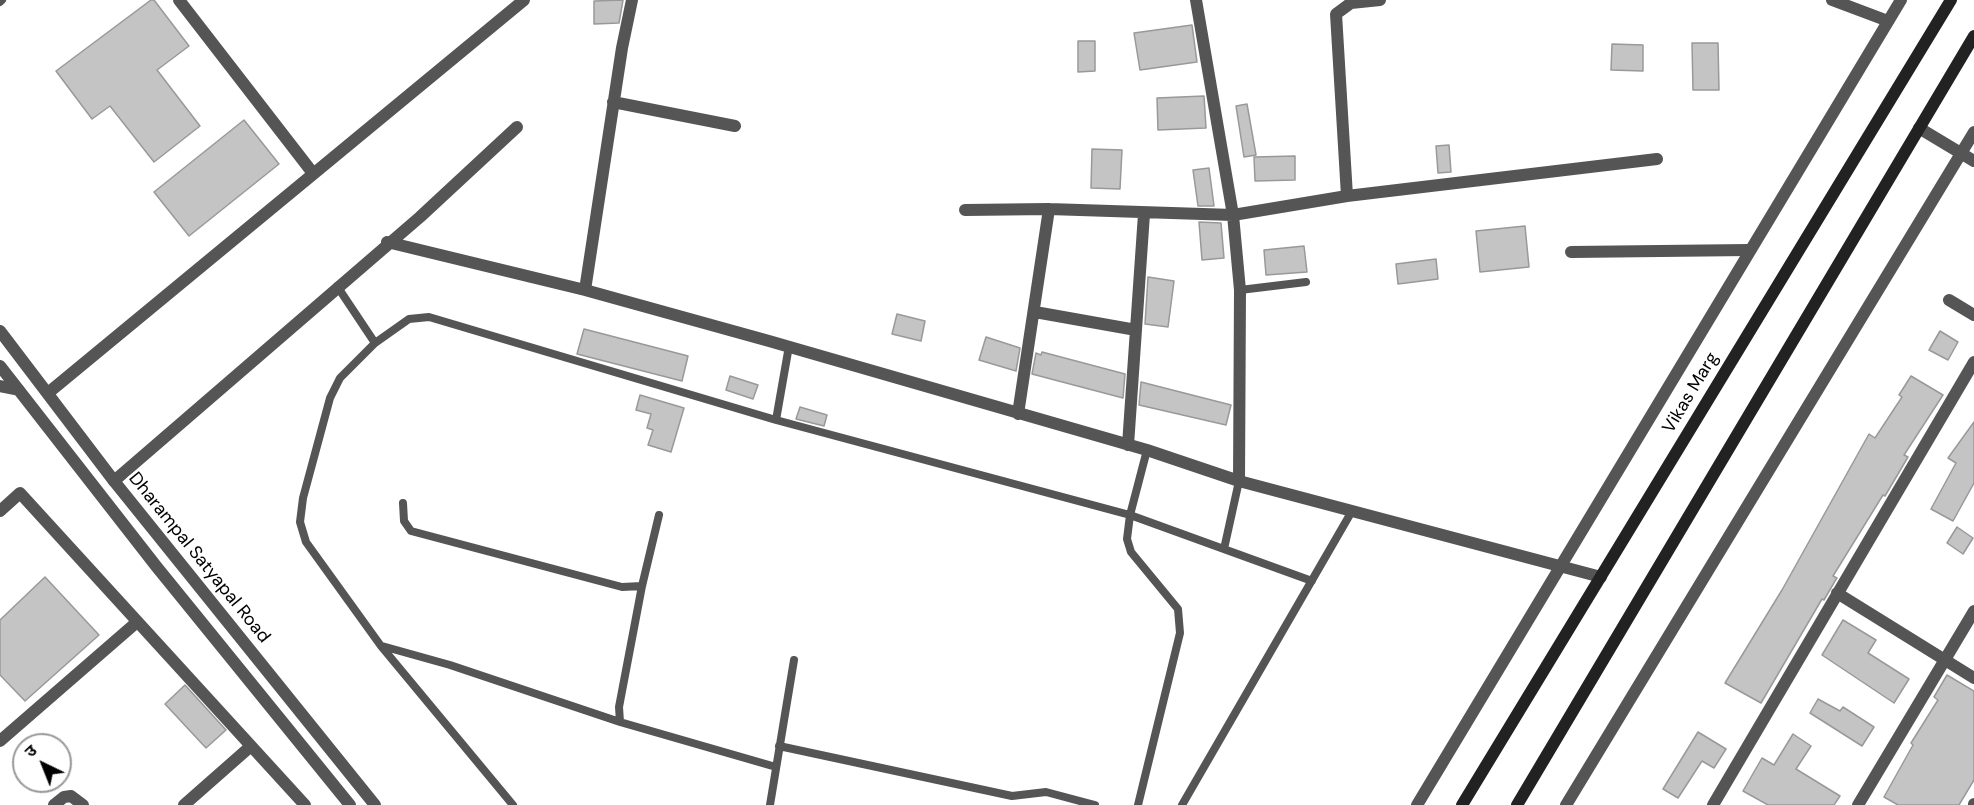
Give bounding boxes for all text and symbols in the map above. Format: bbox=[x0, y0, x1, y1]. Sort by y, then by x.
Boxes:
street label: Vikas Marg bbox=[1658, 349, 1724, 437]
street label: Dharampal Satyapal Road bbox=[124, 468, 274, 648]
north arrow bbox=[12, 733, 72, 793]
text: उ bbox=[20, 740, 41, 762]

